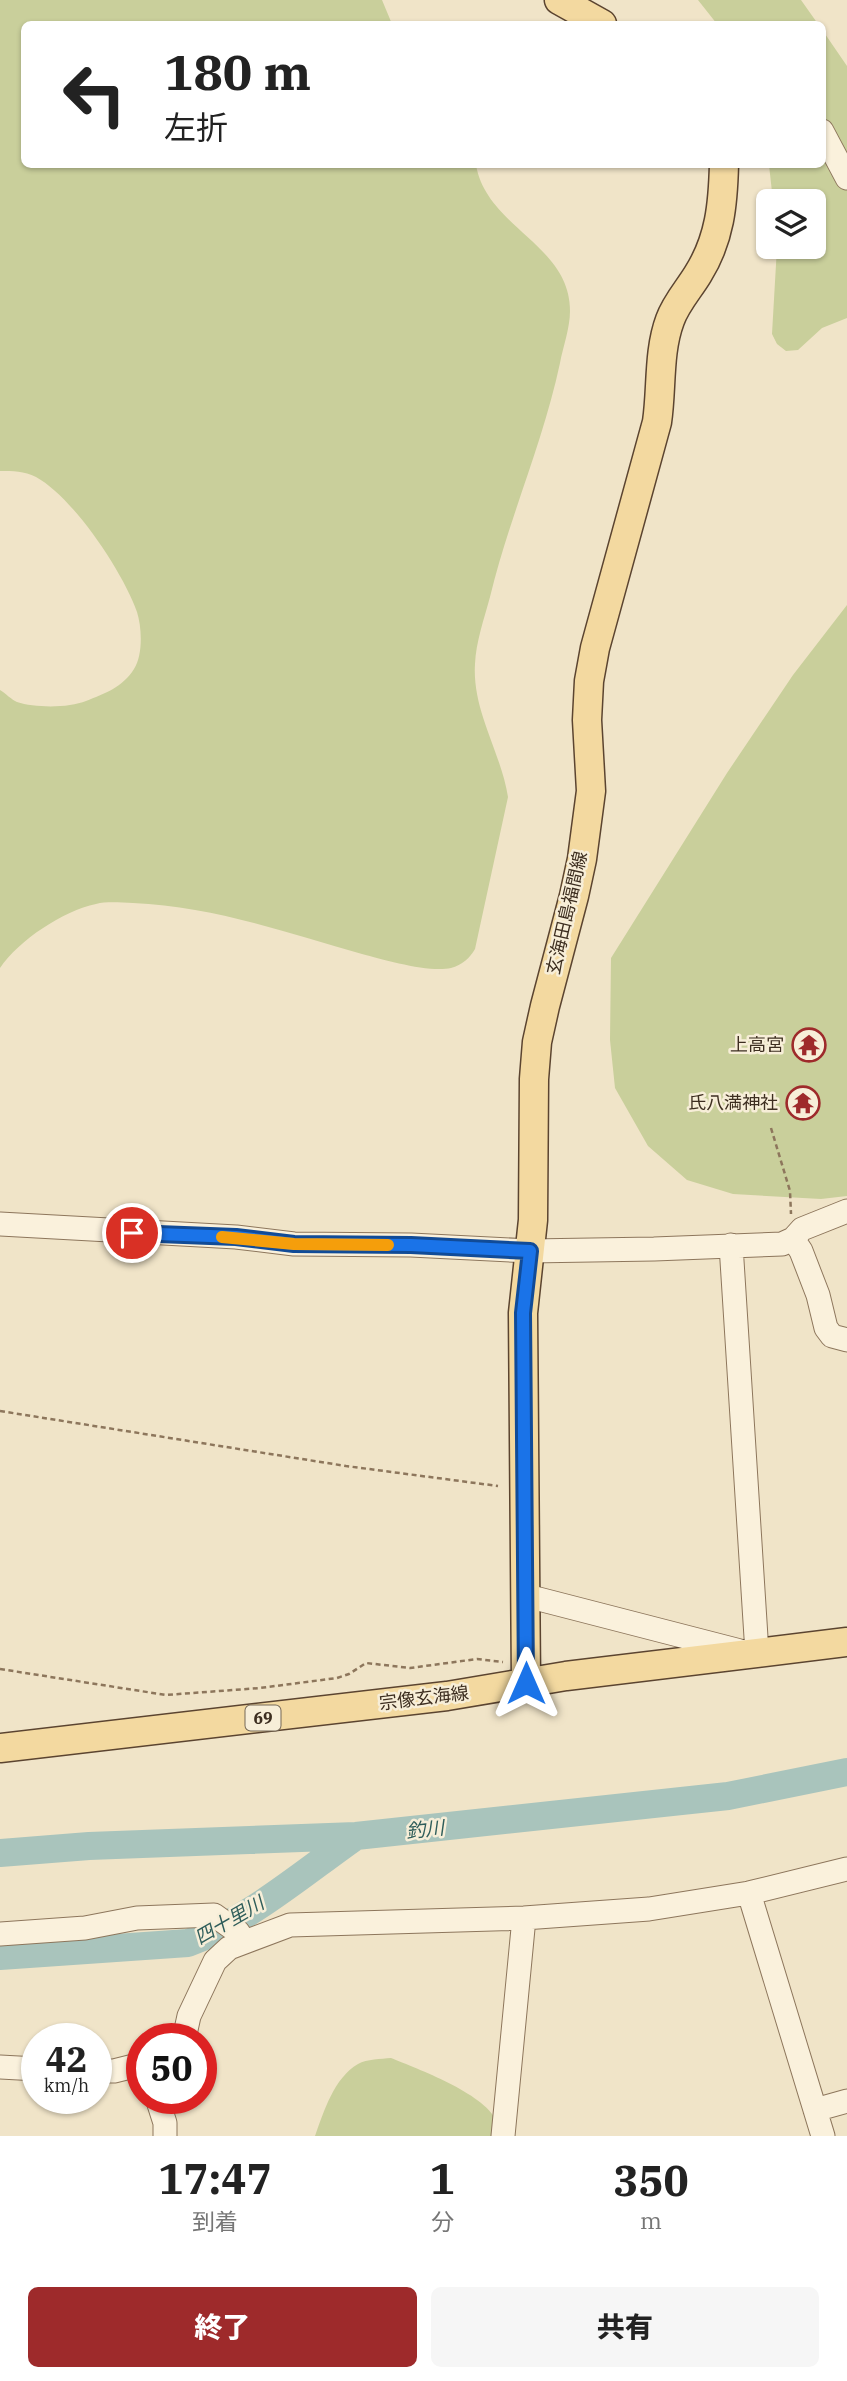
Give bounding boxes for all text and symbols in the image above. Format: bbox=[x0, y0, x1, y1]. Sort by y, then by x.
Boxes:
text: 180 m bbox=[164, 40, 311, 103]
icon: left bbox=[49, 49, 140, 140]
text: 左折 bbox=[164, 106, 228, 148]
map controls bbox=[756, 189, 826, 259]
button: layers bbox=[756, 189, 826, 259]
street label: 玄海田島福間線 bbox=[541, 849, 592, 977]
temple icon: 上高宮 bbox=[790, 1026, 828, 1064]
place label: 上高宮 bbox=[730, 1033, 784, 1056]
temple icon: 氏八満神社 bbox=[784, 1084, 822, 1122]
place label: 氏八満神社 bbox=[688, 1091, 778, 1114]
pin bbox=[102, 1203, 162, 1263]
icon: arrive bbox=[113, 1214, 151, 1252]
position arrow bbox=[489, 1646, 563, 1720]
street label: 宗像玄海線 bbox=[378, 1681, 470, 1714]
road number: 69 bbox=[246, 1706, 280, 1730]
water label: 釣川 bbox=[405, 1815, 447, 1843]
water label: 四十里川 bbox=[190, 1890, 270, 1949]
speed limit sign: 50 bbox=[126, 2023, 217, 2114]
text: 42 bbox=[45, 2036, 88, 2082]
text: km/h bbox=[44, 2074, 89, 2097]
text: 17:47 bbox=[158, 2151, 272, 2206]
text: 1 bbox=[430, 2151, 455, 2206]
text: 350 bbox=[613, 2153, 689, 2208]
text: m bbox=[640, 2205, 662, 2235]
text: 到着 bbox=[192, 2206, 238, 2236]
text: 分 bbox=[431, 2206, 454, 2236]
button: 終了 bbox=[28, 2287, 417, 2367]
button: 共有 bbox=[431, 2287, 819, 2367]

